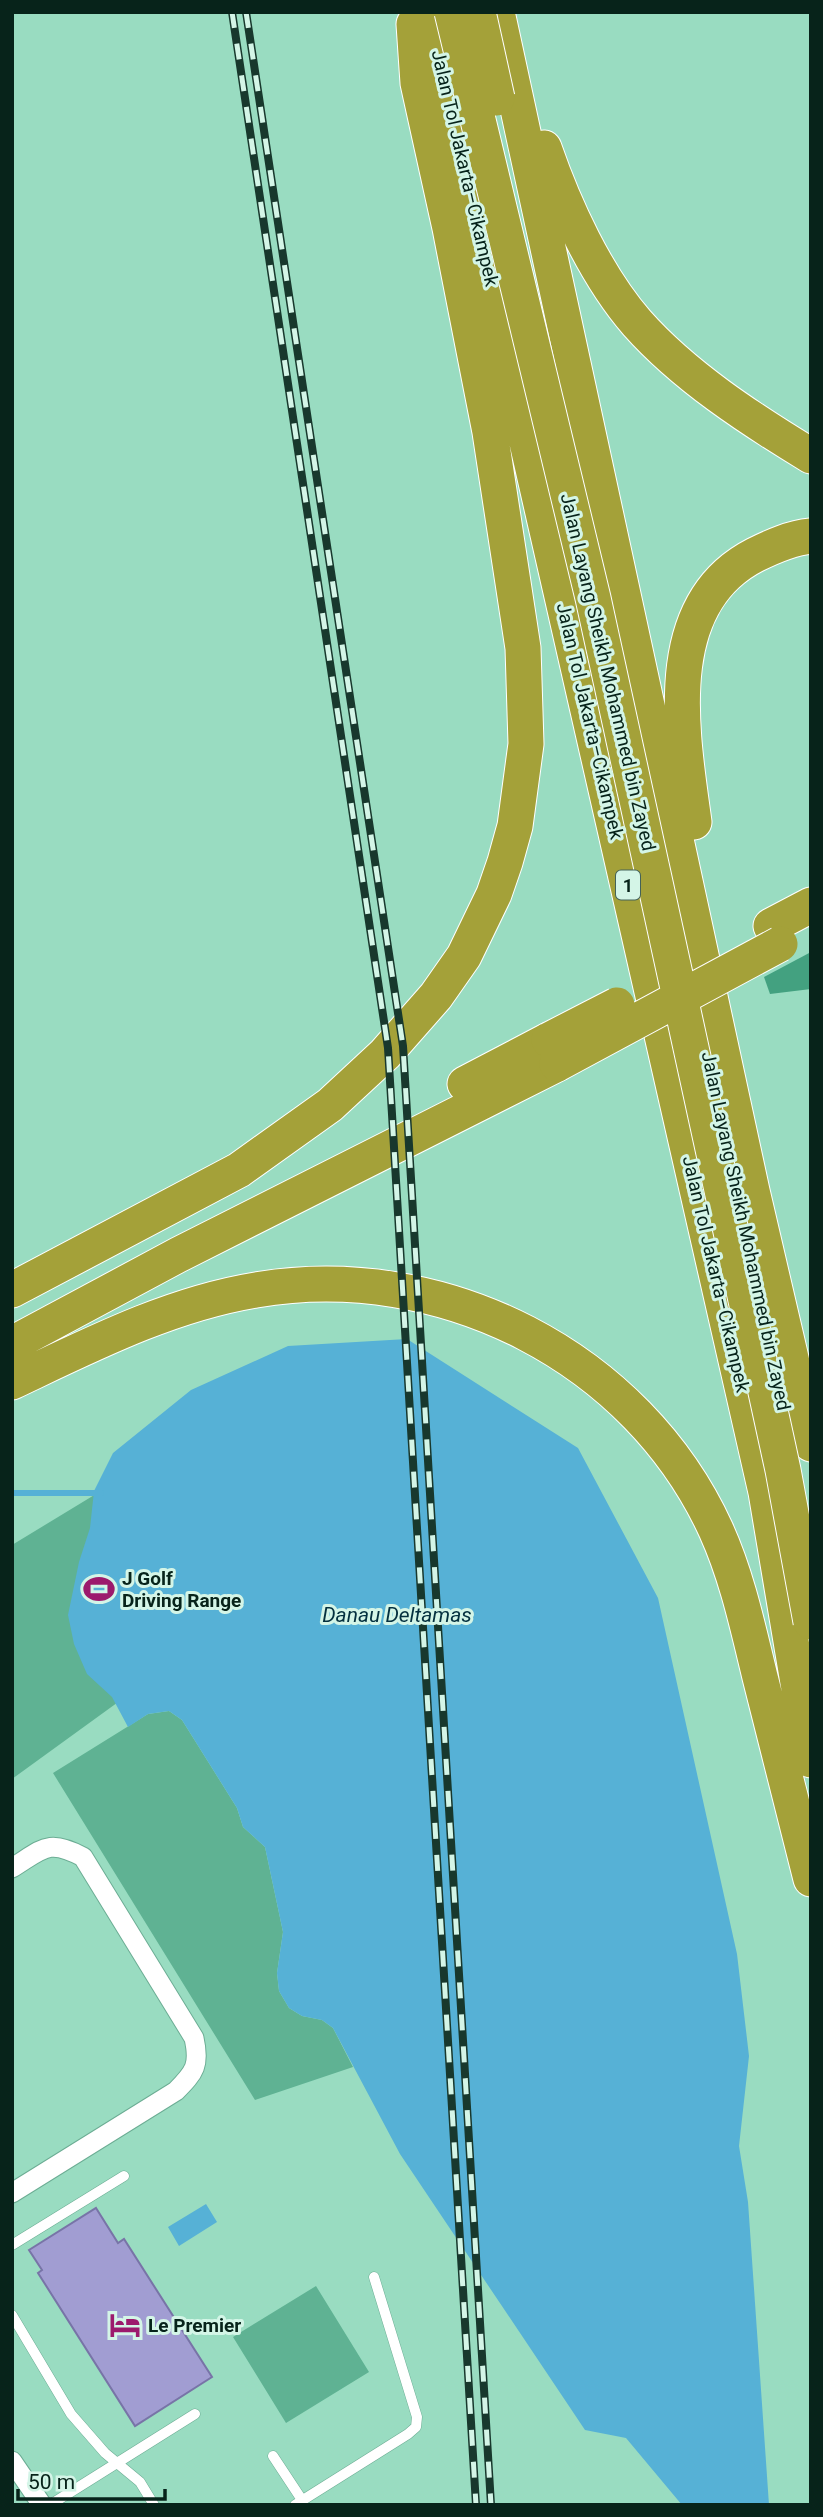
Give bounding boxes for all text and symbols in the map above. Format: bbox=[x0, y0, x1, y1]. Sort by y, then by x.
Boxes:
street label: Jalan Tol Jakarta–Cikampek bbox=[427, 48, 503, 289]
street label: Jalan Layang Sheikh Mohammed bin Zayed bbox=[556, 491, 660, 853]
street label: Jalan Tol Jakarta–Cikampek bbox=[552, 601, 628, 842]
road number: 1 bbox=[616, 870, 640, 900]
street label: Jalan Layang Sheikh Mohammed bin Zayed bbox=[697, 1049, 795, 1413]
street label: Jalan Tol Jakarta–Cikampek bbox=[678, 1154, 754, 1395]
place label: J Golf Driving Range bbox=[122, 1567, 241, 1612]
sports icon: J Golf Driving Range bbox=[82, 1572, 116, 1606]
water label: Danau Deltamas bbox=[322, 1603, 472, 1627]
hotel icon: Le Premier bbox=[108, 2308, 142, 2342]
place label: Le Premier bbox=[148, 2314, 241, 2337]
scale bar bbox=[18, 2458, 164, 2502]
text: 50 m bbox=[28, 2470, 75, 2494]

